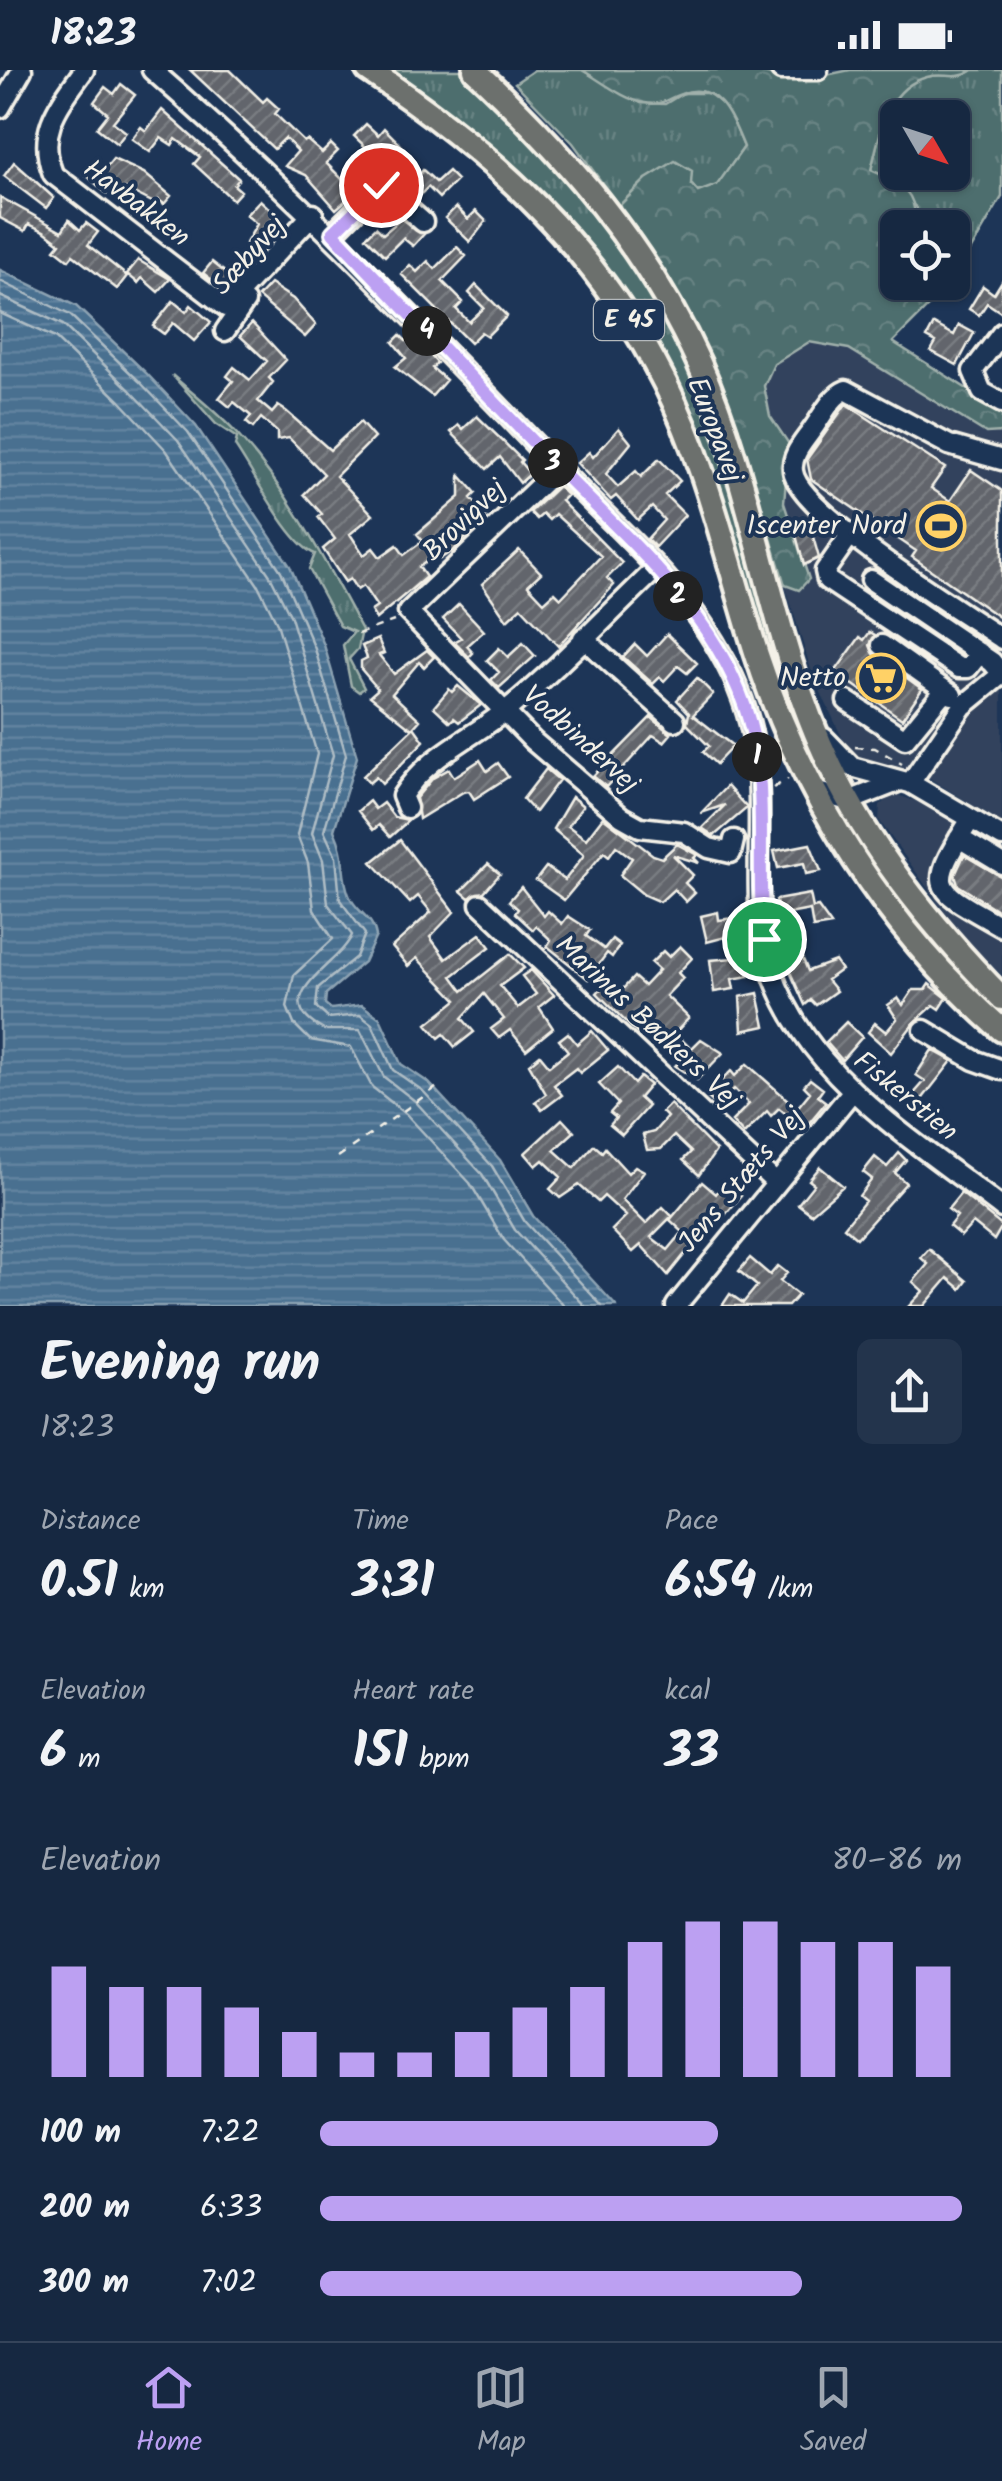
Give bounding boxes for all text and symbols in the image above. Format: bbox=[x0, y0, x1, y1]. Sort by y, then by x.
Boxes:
text: 18:23 bbox=[50, 5, 136, 65]
north arrow bbox=[880, 100, 970, 190]
map controls bbox=[880, 100, 970, 300]
pin bbox=[339, 143, 424, 228]
street label: Havbakken bbox=[72, 148, 200, 260]
icon: check bbox=[354, 158, 409, 213]
street label: Sæbyvej bbox=[201, 205, 299, 306]
button: locate bbox=[880, 210, 970, 300]
road number: E 45 bbox=[594, 300, 664, 340]
pin: 4 bbox=[402, 306, 452, 356]
text: 4 bbox=[419, 308, 435, 353]
street label: Europavej bbox=[673, 371, 755, 490]
pin: 3 bbox=[528, 438, 578, 488]
text: 3 bbox=[545, 440, 561, 485]
street label: Brovigvej bbox=[412, 468, 518, 573]
sports icon: Iscenter Nord bbox=[915, 500, 967, 552]
place label: Iscenter Nord bbox=[747, 504, 907, 549]
pin: 2 bbox=[653, 571, 703, 621]
text: 2 bbox=[670, 573, 686, 618]
supermarket icon: Netto bbox=[855, 652, 907, 704]
place label: Netto bbox=[780, 656, 846, 701]
street label: Vodbindervej bbox=[511, 675, 650, 806]
pin: 1 bbox=[732, 732, 782, 782]
text: 1 bbox=[753, 734, 761, 779]
pin bbox=[722, 897, 807, 982]
icon: arrive bbox=[737, 912, 792, 967]
street label: Marinus Bødkers Vej bbox=[544, 925, 751, 1122]
street label: Fiskerstien bbox=[842, 1040, 968, 1154]
street label: Jens Stæts Vej bbox=[667, 1097, 817, 1264]
text: Evening run bbox=[40, 1322, 320, 1409]
button: share bbox=[857, 1339, 962, 1444]
text: 18:23 bbox=[40, 1403, 114, 1454]
text: Distance bbox=[40, 1499, 141, 1544]
text: Time bbox=[352, 1499, 409, 1544]
text: Pace bbox=[665, 1499, 718, 1544]
text: 0.51 bbox=[40, 1544, 118, 1624]
text: 3:31 bbox=[352, 1544, 434, 1624]
text: 6:54 bbox=[665, 1544, 757, 1624]
text: km bbox=[118, 1567, 165, 1612]
text: /km bbox=[757, 1567, 813, 1612]
text: Elevation bbox=[40, 1669, 146, 1714]
text: Heart rate bbox=[352, 1669, 474, 1714]
text: kcal bbox=[665, 1669, 710, 1714]
text: 6 bbox=[40, 1714, 67, 1794]
text: 151 bbox=[352, 1714, 408, 1794]
text: 33 bbox=[665, 1714, 719, 1794]
text: m bbox=[67, 1737, 101, 1782]
text: bpm bbox=[408, 1737, 469, 1782]
text: Elevation bbox=[40, 1836, 161, 1887]
text: 80–86 m bbox=[832, 1836, 962, 1887]
text: 100 m bbox=[40, 2108, 121, 2159]
text: 7:22 bbox=[200, 2108, 260, 2159]
text: 200 m bbox=[40, 2183, 130, 2234]
text: 6:33 bbox=[200, 2183, 262, 2234]
text: 300 m bbox=[40, 2258, 129, 2309]
text: 7:02 bbox=[200, 2258, 257, 2309]
tab: Home bbox=[136, 2360, 202, 2465]
tab: Map bbox=[473, 2360, 528, 2465]
tab: Saved bbox=[800, 2360, 866, 2465]

